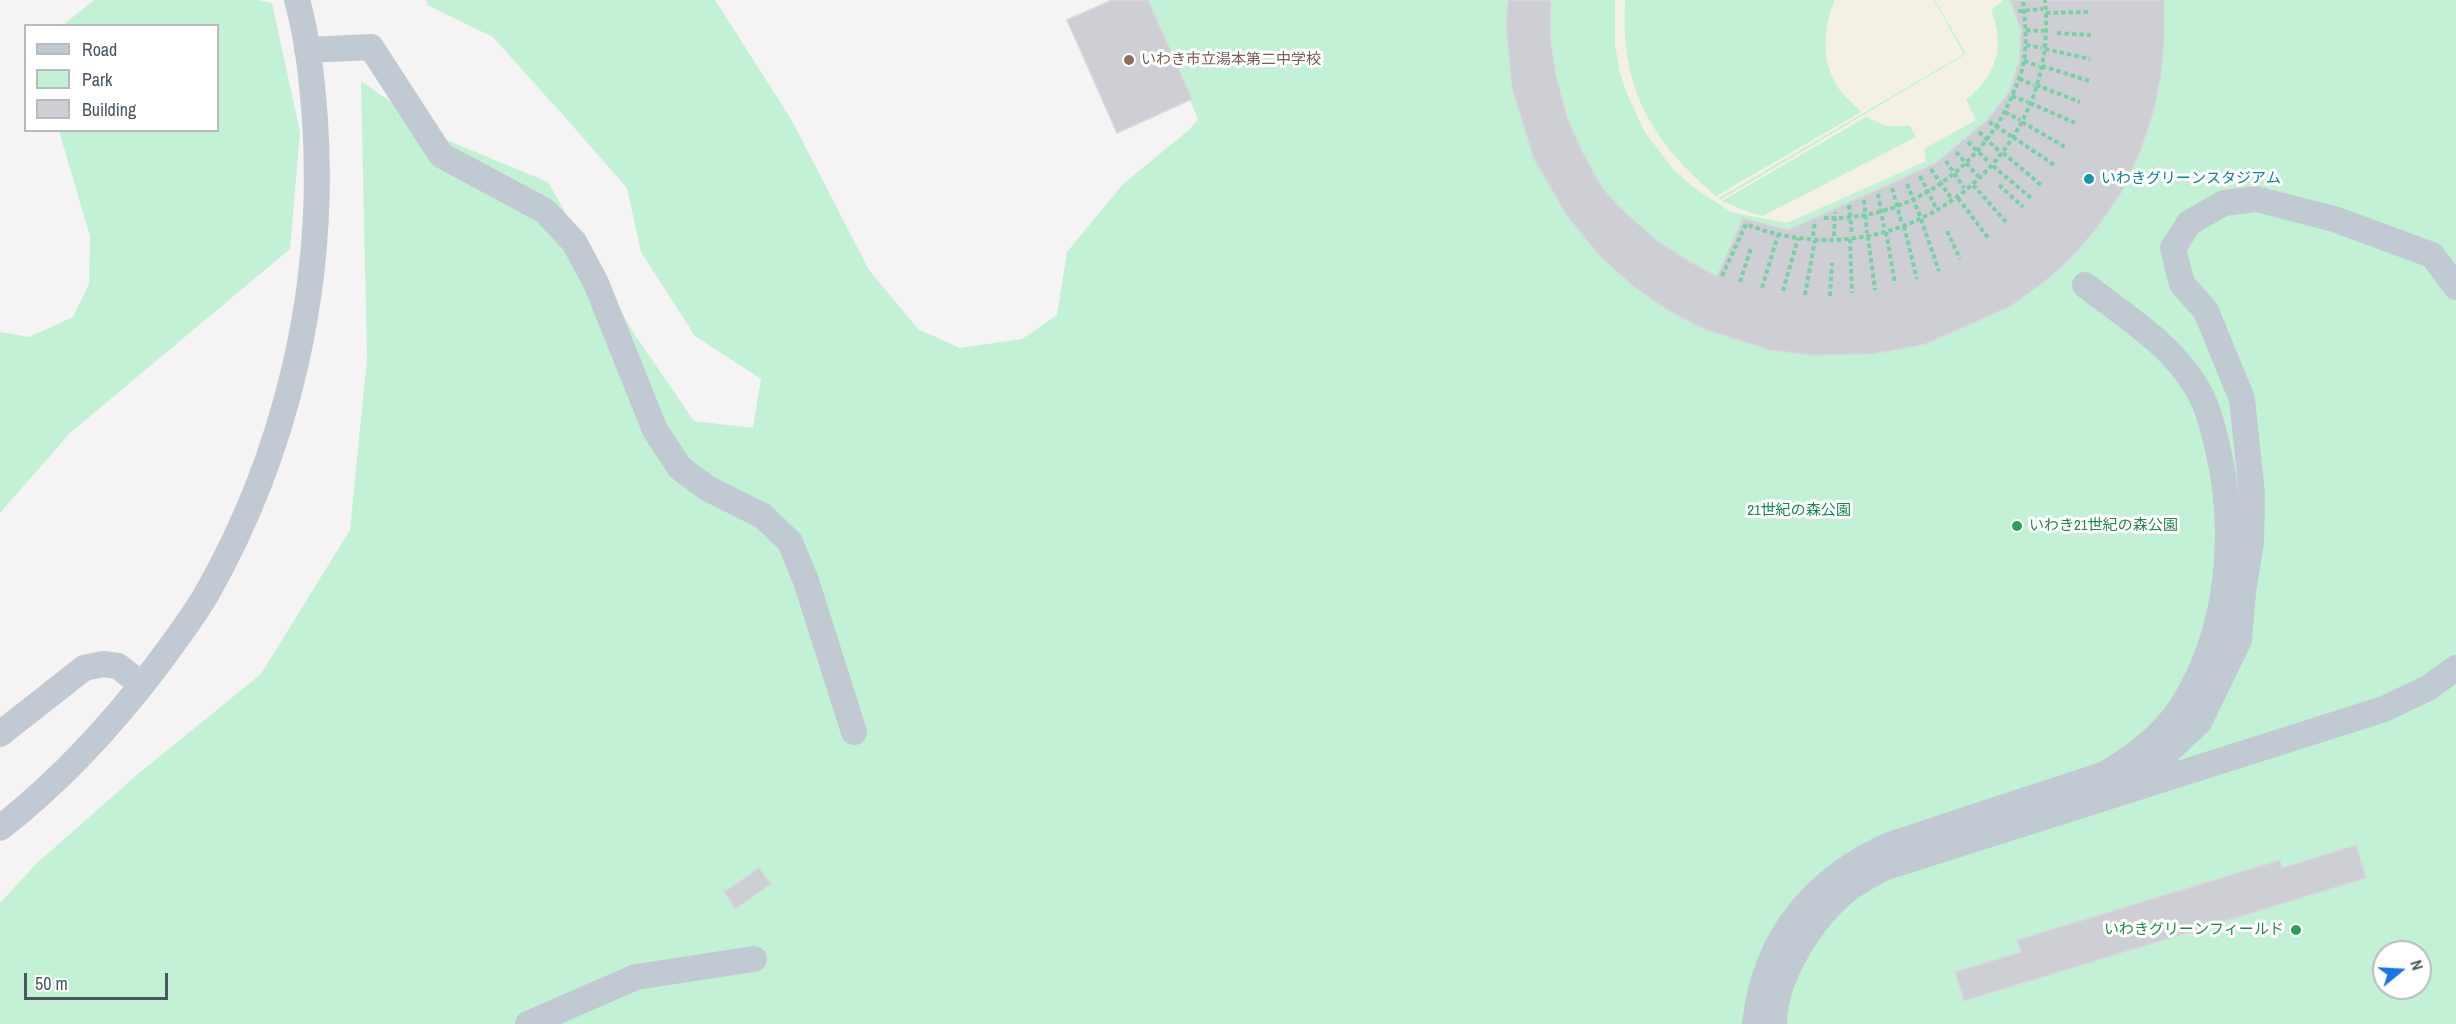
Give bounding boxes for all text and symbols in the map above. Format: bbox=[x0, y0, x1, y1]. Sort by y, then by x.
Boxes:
legend bbox=[24, 24, 219, 132]
text: Road bbox=[82, 37, 117, 62]
place label: いわき市立湯本第二中学校 bbox=[1141, 51, 1321, 69]
marker: いわき市立湯本第二中学校 bbox=[1122, 53, 1136, 67]
text: Park bbox=[82, 67, 112, 92]
text: Building bbox=[82, 97, 136, 122]
place label: いわきグリーンスタジアム bbox=[2101, 170, 2281, 188]
marker: いわきグリーンスタジアム bbox=[2082, 172, 2096, 186]
park label: 21世紀の森公園 bbox=[1747, 502, 1851, 520]
place label: いわき21世紀の森公園 bbox=[2029, 517, 2178, 535]
marker: いわき21世紀の森公園 bbox=[2010, 519, 2024, 533]
place label: いわきグリーンフィールド bbox=[2104, 921, 2284, 939]
marker: いわきグリーンフィールド bbox=[2289, 923, 2303, 937]
north arrow bbox=[2372, 940, 2432, 1000]
text: N bbox=[2405, 957, 2429, 973]
scale bar bbox=[27, 961, 171, 999]
text: 50 m bbox=[35, 971, 68, 996]

